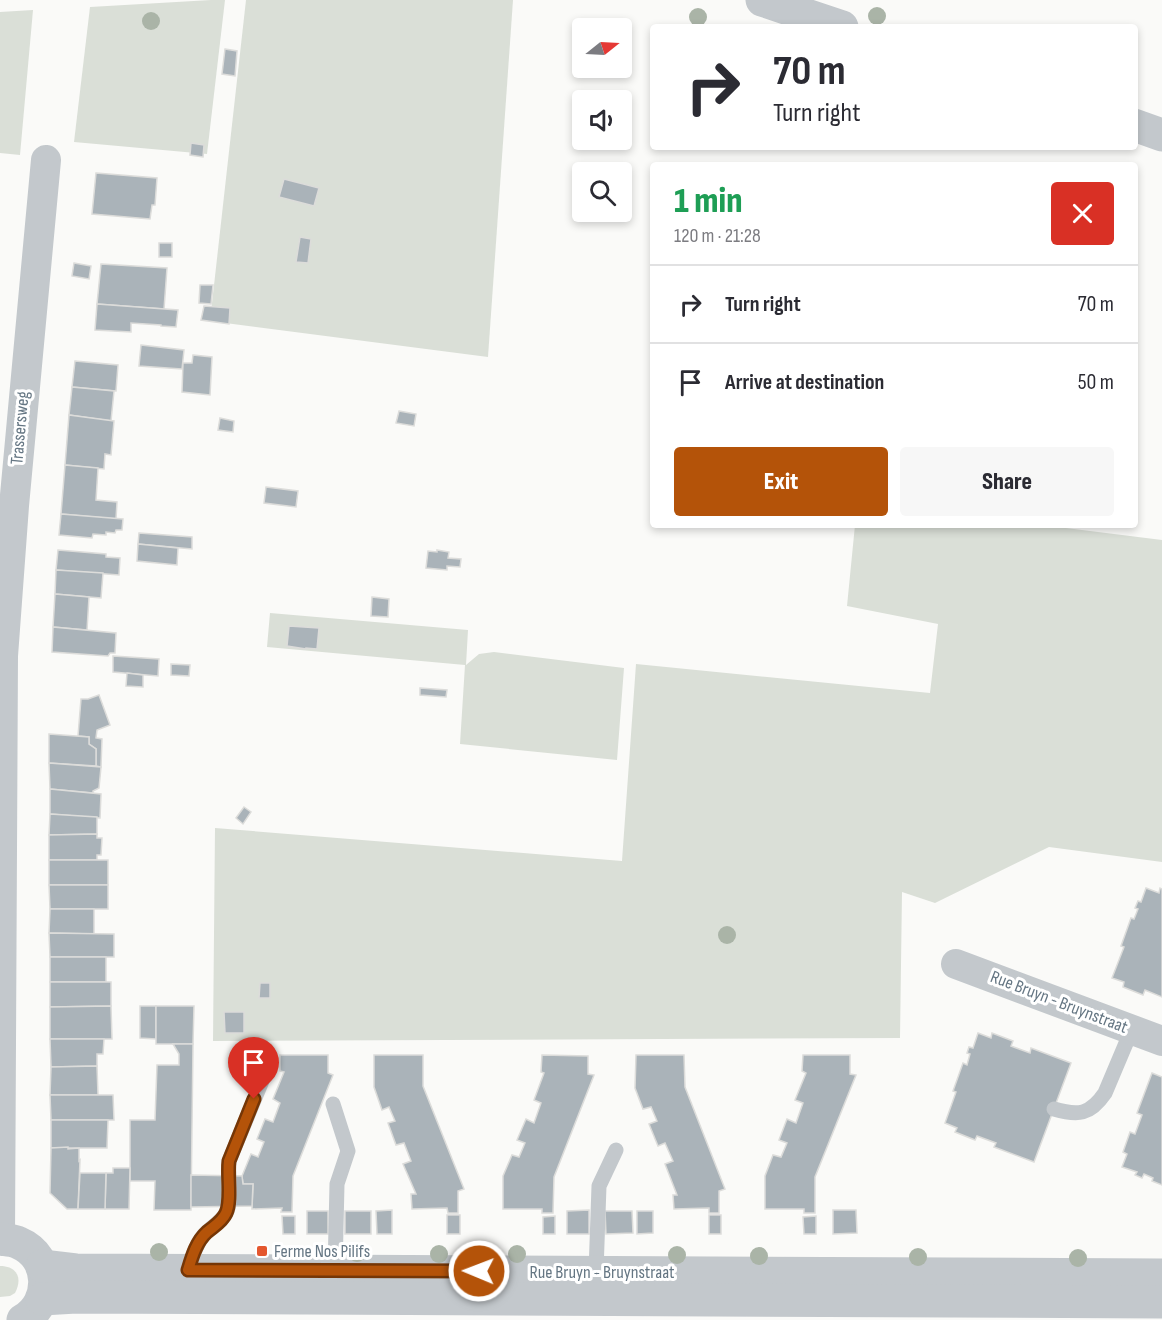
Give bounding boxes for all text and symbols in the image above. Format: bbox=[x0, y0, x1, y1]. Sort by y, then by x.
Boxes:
north arrow bbox=[572, 18, 632, 78]
map controls bbox=[572, 18, 632, 222]
text: 70 m bbox=[773, 46, 846, 97]
icon: right bbox=[674, 48, 752, 126]
button: sound bbox=[572, 90, 632, 150]
text: Turn right bbox=[773, 97, 860, 129]
button: search bbox=[572, 162, 632, 222]
text: 1 min bbox=[674, 180, 742, 223]
button: close bbox=[1051, 182, 1114, 245]
text: 120 m · 21:28 bbox=[674, 224, 761, 248]
icon: right bbox=[674, 288, 707, 321]
text: Turn right bbox=[725, 291, 801, 318]
text: 70 m bbox=[1078, 291, 1114, 318]
icon: arrive bbox=[674, 366, 707, 399]
text: Arrive at destination bbox=[725, 369, 884, 396]
text: 50 m bbox=[1078, 369, 1114, 396]
street label: Trassersweg bbox=[6, 390, 34, 466]
button: Exit bbox=[674, 447, 888, 516]
button: Share bbox=[900, 447, 1114, 516]
street label: Rue Bruyn - Bruynstraat bbox=[987, 966, 1131, 1038]
pin bbox=[228, 1037, 279, 1099]
icon: arrive bbox=[237, 1046, 270, 1079]
position arrow bbox=[447, 1239, 511, 1303]
place label: Ferme Nos Pilifs bbox=[274, 1241, 370, 1262]
marker: Ferme Nos Pilifs bbox=[255, 1244, 269, 1258]
street label: Rue Bruyn - Bruynstraat bbox=[529, 1262, 675, 1283]

